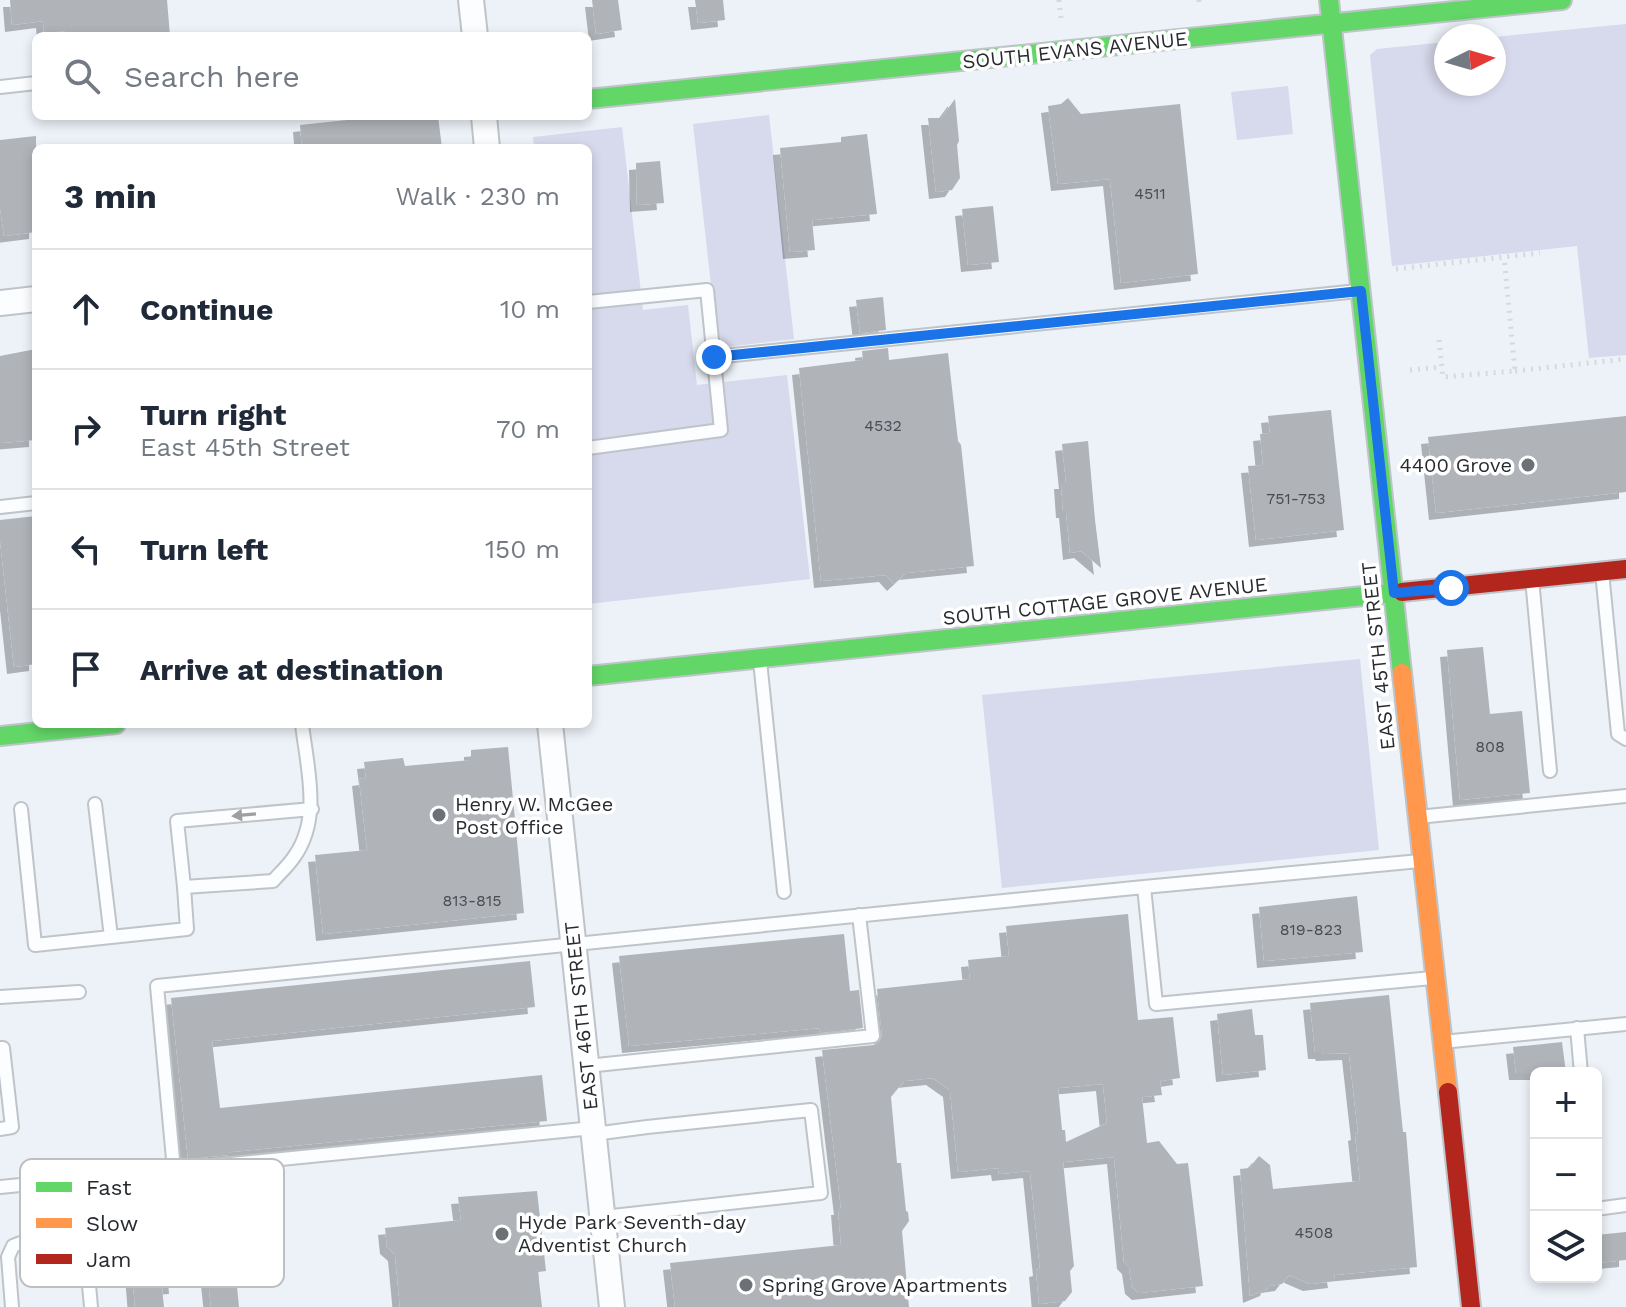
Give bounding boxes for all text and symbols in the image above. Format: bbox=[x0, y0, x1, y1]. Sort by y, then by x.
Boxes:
north arrow bbox=[1434, 24, 1506, 96]
street label: SOUTH EVANS AVENUE bbox=[961, 26, 1189, 74]
search box bbox=[32, 32, 592, 120]
icon: search bbox=[60, 54, 104, 98]
text: Search here bbox=[124, 59, 300, 94]
text: 3 min bbox=[64, 176, 157, 216]
text: Walk · 230 m bbox=[395, 181, 560, 211]
house number: 4511 bbox=[1134, 184, 1166, 203]
icon: ahead bbox=[64, 287, 108, 331]
text: Continue bbox=[140, 292, 273, 327]
text: 10 m bbox=[500, 294, 560, 324]
route end bbox=[696, 339, 732, 375]
text: Turn right bbox=[140, 397, 286, 432]
icon: right bbox=[64, 407, 108, 451]
text: 70 m bbox=[496, 414, 560, 444]
house number: 4532 bbox=[864, 416, 902, 435]
text: East 45th Street bbox=[140, 432, 350, 462]
place label: 4400 Grove bbox=[1400, 453, 1512, 477]
marker: 4400 Grove bbox=[1519, 456, 1537, 474]
house number: 751-753 bbox=[1266, 489, 1326, 508]
icon: left bbox=[64, 527, 108, 571]
text: Turn left bbox=[140, 532, 268, 567]
text: 150 m bbox=[485, 534, 560, 564]
street label: EAST 45TH STREET bbox=[1356, 561, 1400, 751]
route start bbox=[1433, 570, 1469, 606]
street label: SOUTH COTTAGE GROVE AVENUE bbox=[941, 572, 1269, 630]
icon: arrive bbox=[64, 647, 108, 691]
text: Arrive at destination bbox=[140, 652, 444, 687]
house number: 808 bbox=[1475, 737, 1505, 756]
place label: Henry W. McGee Post Office bbox=[455, 792, 613, 839]
marker: Henry W. McGee Post Office bbox=[430, 806, 448, 824]
one-way arrow bbox=[231, 809, 256, 822]
house number: 813-815 bbox=[443, 891, 502, 910]
street label: EAST 46TH STREET bbox=[559, 920, 603, 1112]
house number: 819-823 bbox=[1280, 920, 1342, 939]
map controls bbox=[1530, 1067, 1602, 1283]
button: + bbox=[1530, 1067, 1602, 1139]
button: − bbox=[1530, 1139, 1602, 1211]
legend bbox=[20, 1159, 284, 1287]
text: Fast bbox=[86, 1175, 132, 1200]
place label: Hyde Park Seventh-day Adventist Church bbox=[518, 1210, 747, 1257]
text: Slow bbox=[86, 1211, 138, 1236]
button: layers bbox=[1530, 1211, 1602, 1283]
house number: 4508 bbox=[1295, 1223, 1333, 1242]
marker: Hyde Park Seventh-day Adventist Church bbox=[493, 1225, 511, 1243]
text: Jam bbox=[86, 1247, 131, 1272]
place label: Spring Grove Apartments bbox=[762, 1273, 1008, 1297]
marker: Spring Grove Apartments bbox=[737, 1276, 755, 1294]

